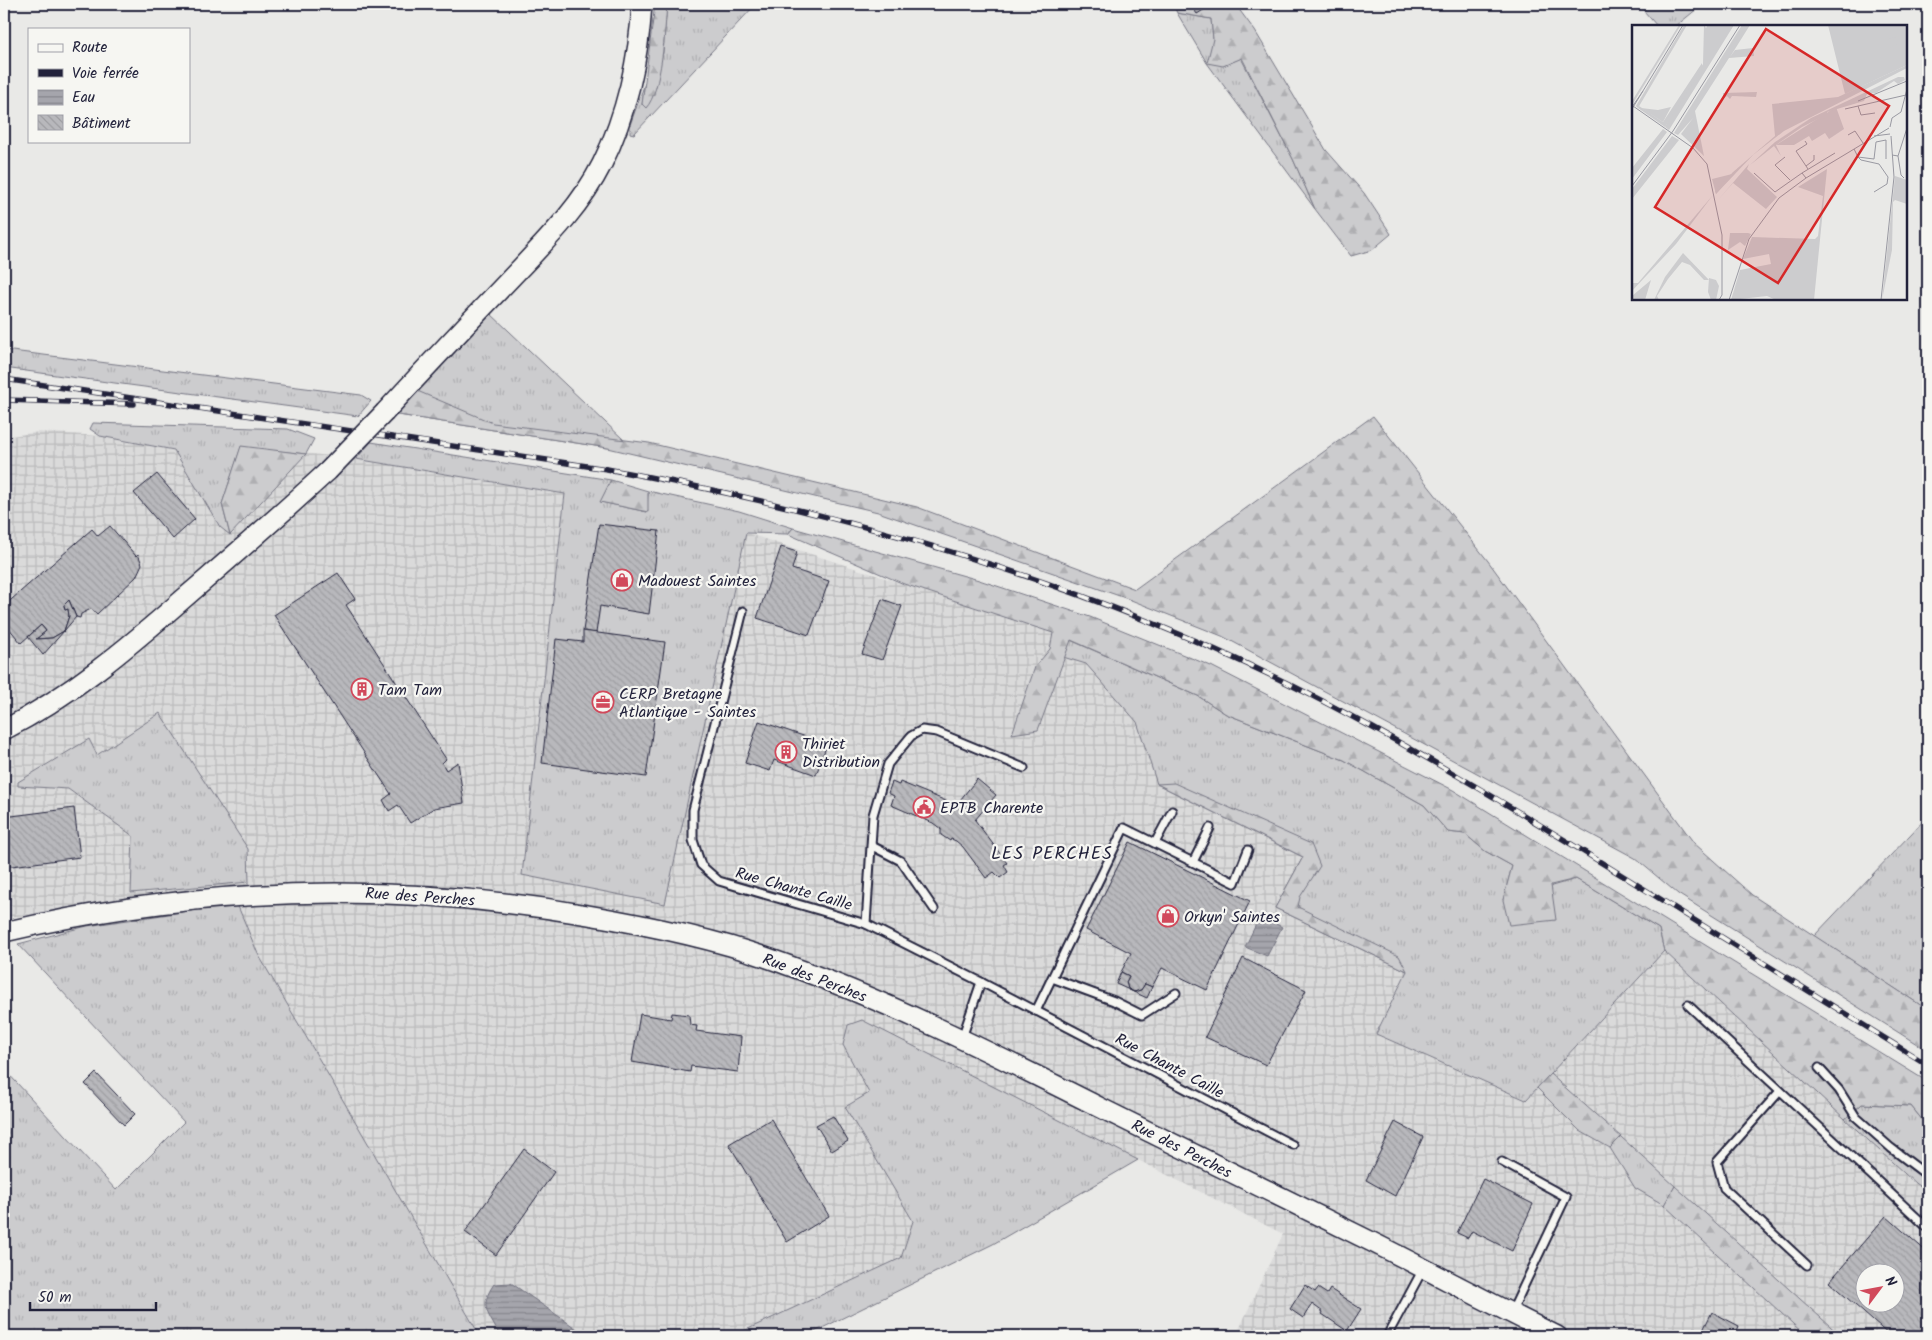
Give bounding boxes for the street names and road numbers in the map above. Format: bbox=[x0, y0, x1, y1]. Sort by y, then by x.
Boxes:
street label: Rue Chante Caille bbox=[732, 861, 855, 918]
street label: Rue des Perches bbox=[364, 881, 476, 914]
street label: Rue des Perches bbox=[759, 947, 870, 1010]
street label: Rue Chante Caille bbox=[1110, 1027, 1228, 1106]
street label: Rue des Perches bbox=[1127, 1113, 1236, 1186]

